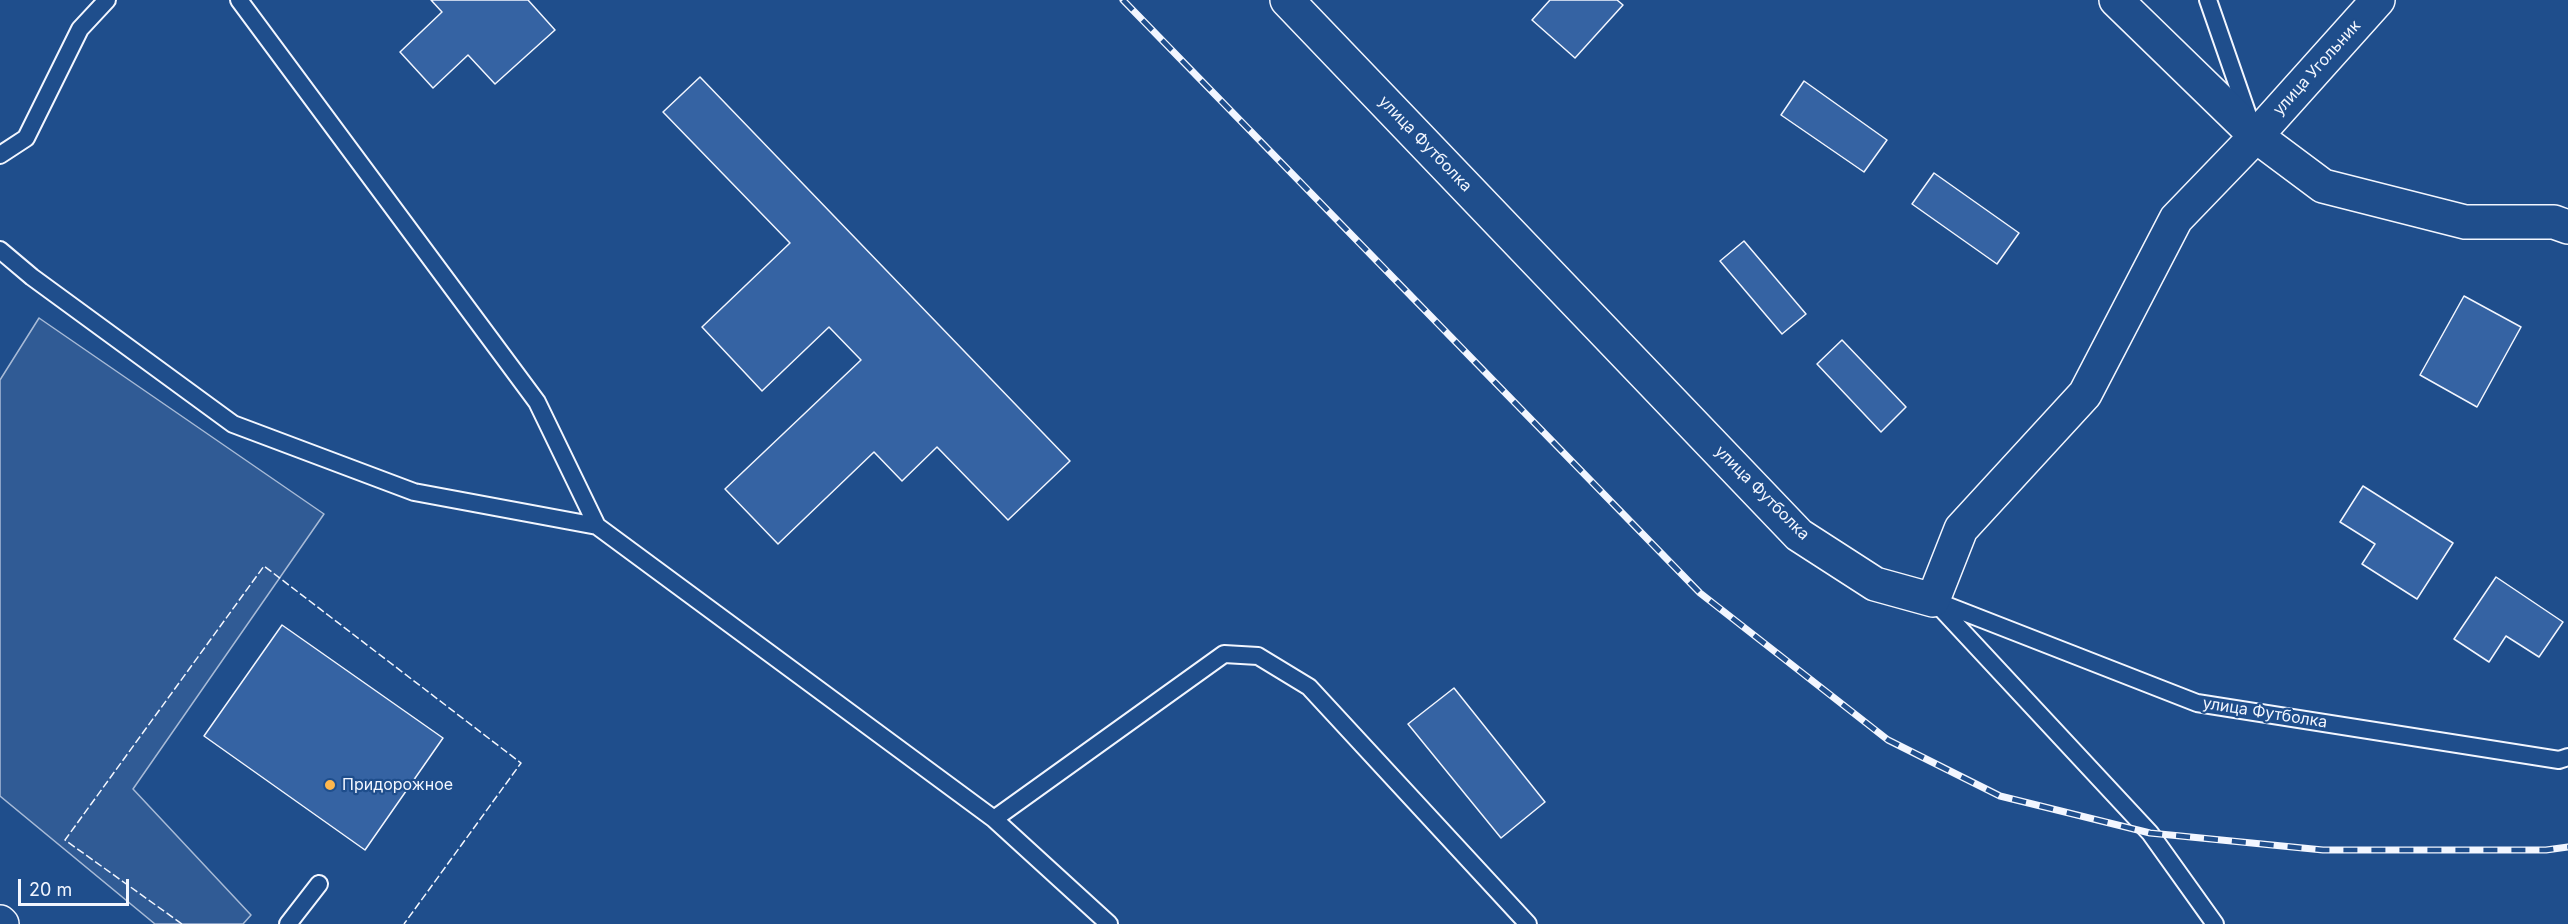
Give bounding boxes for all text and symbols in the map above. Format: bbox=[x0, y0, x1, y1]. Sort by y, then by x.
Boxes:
street label: улица Угольник bbox=[2269, 16, 2365, 120]
street label: улица Футболка bbox=[1374, 92, 1476, 196]
street label: улица Футболка bbox=[1711, 442, 1813, 544]
street label: улица Футболка bbox=[2201, 694, 2329, 732]
place label: Придорожное bbox=[342, 775, 453, 795]
marker: Придорожное bbox=[323, 778, 337, 792]
scale bar bbox=[21, 867, 132, 905]
text: 20 m bbox=[29, 879, 72, 900]

